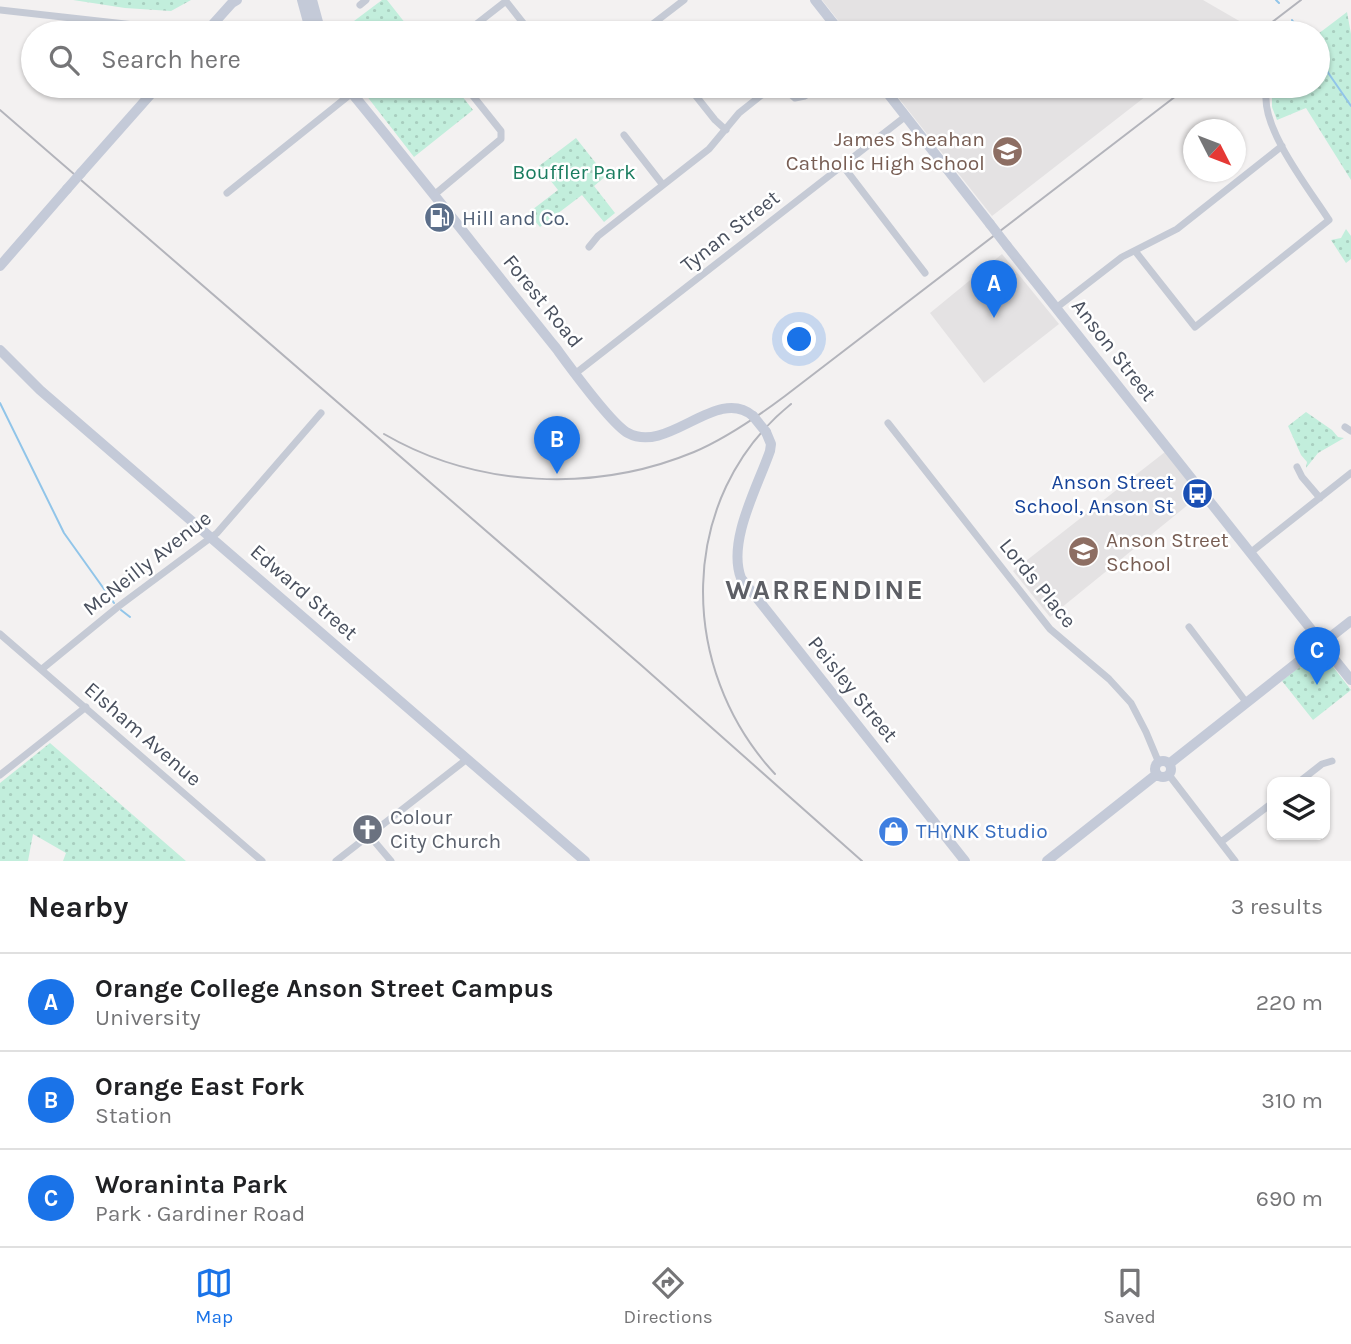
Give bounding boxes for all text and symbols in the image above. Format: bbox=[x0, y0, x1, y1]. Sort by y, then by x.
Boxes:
search box bbox=[21, 21, 1330, 98]
icon: search bbox=[45, 41, 83, 79]
text: Search here bbox=[101, 44, 241, 75]
north arrow bbox=[1183, 119, 1246, 182]
place label: James Sheahan Catholic High School bbox=[786, 127, 985, 175]
school or university icon: James Sheahan Catholic High School bbox=[991, 134, 1025, 168]
park label: Bouffler Park bbox=[512, 160, 636, 184]
street label: Tynan Street bbox=[676, 185, 784, 277]
fuel station icon: Hill and Co. bbox=[422, 201, 456, 235]
place label: Hill and Co. bbox=[462, 206, 569, 230]
street label: Forest Road bbox=[498, 250, 588, 352]
pin: A bbox=[971, 260, 1017, 318]
street label: Anson Street bbox=[1067, 294, 1161, 406]
your location bbox=[782, 322, 816, 356]
pin: B bbox=[534, 416, 580, 474]
place label: Anson Street School, Anson St bbox=[1014, 470, 1174, 518]
bus stop icon: Anson Street School, Anson St bbox=[1180, 477, 1214, 511]
street label: McNeilly Avenue bbox=[78, 506, 216, 620]
place label: Anson Street School bbox=[1106, 528, 1229, 576]
street label: Lords Place bbox=[995, 533, 1081, 633]
school or university icon: Anson Street School bbox=[1066, 535, 1100, 569]
street label: Edward Street bbox=[246, 539, 362, 645]
district label: WARRENDINE bbox=[725, 573, 925, 606]
pin: C bbox=[1294, 627, 1340, 685]
street label: Peisley Street bbox=[803, 631, 903, 747]
street label: Elsham Avenue bbox=[80, 677, 206, 791]
map controls bbox=[1267, 777, 1330, 840]
button: layers bbox=[1267, 777, 1330, 840]
place label: Colour City Church bbox=[390, 805, 501, 853]
church icon: Colour City Church bbox=[350, 812, 384, 846]
shop icon: THYNK Studio bbox=[876, 814, 910, 848]
place label: THYNK Studio bbox=[916, 819, 1048, 843]
text: Nearby bbox=[28, 889, 128, 925]
text: 3 results bbox=[1231, 893, 1323, 920]
text: Orange College Anson Street Campus bbox=[95, 973, 553, 1004]
text: A bbox=[44, 989, 58, 1016]
text: 220 m bbox=[1256, 989, 1323, 1016]
text: University bbox=[95, 1004, 201, 1031]
text: Orange East Fork bbox=[95, 1071, 305, 1102]
text: B bbox=[44, 1087, 58, 1114]
text: 310 m bbox=[1261, 1087, 1323, 1114]
text: Station bbox=[95, 1102, 172, 1129]
text: Woraninta Park bbox=[95, 1169, 288, 1200]
text: C bbox=[44, 1185, 58, 1212]
text: 690 m bbox=[1256, 1185, 1323, 1212]
text: Park · Gardiner Road bbox=[95, 1200, 305, 1227]
tab: Map bbox=[195, 1264, 233, 1328]
tab: Directions bbox=[624, 1264, 713, 1328]
tab: Saved bbox=[1103, 1264, 1156, 1328]

